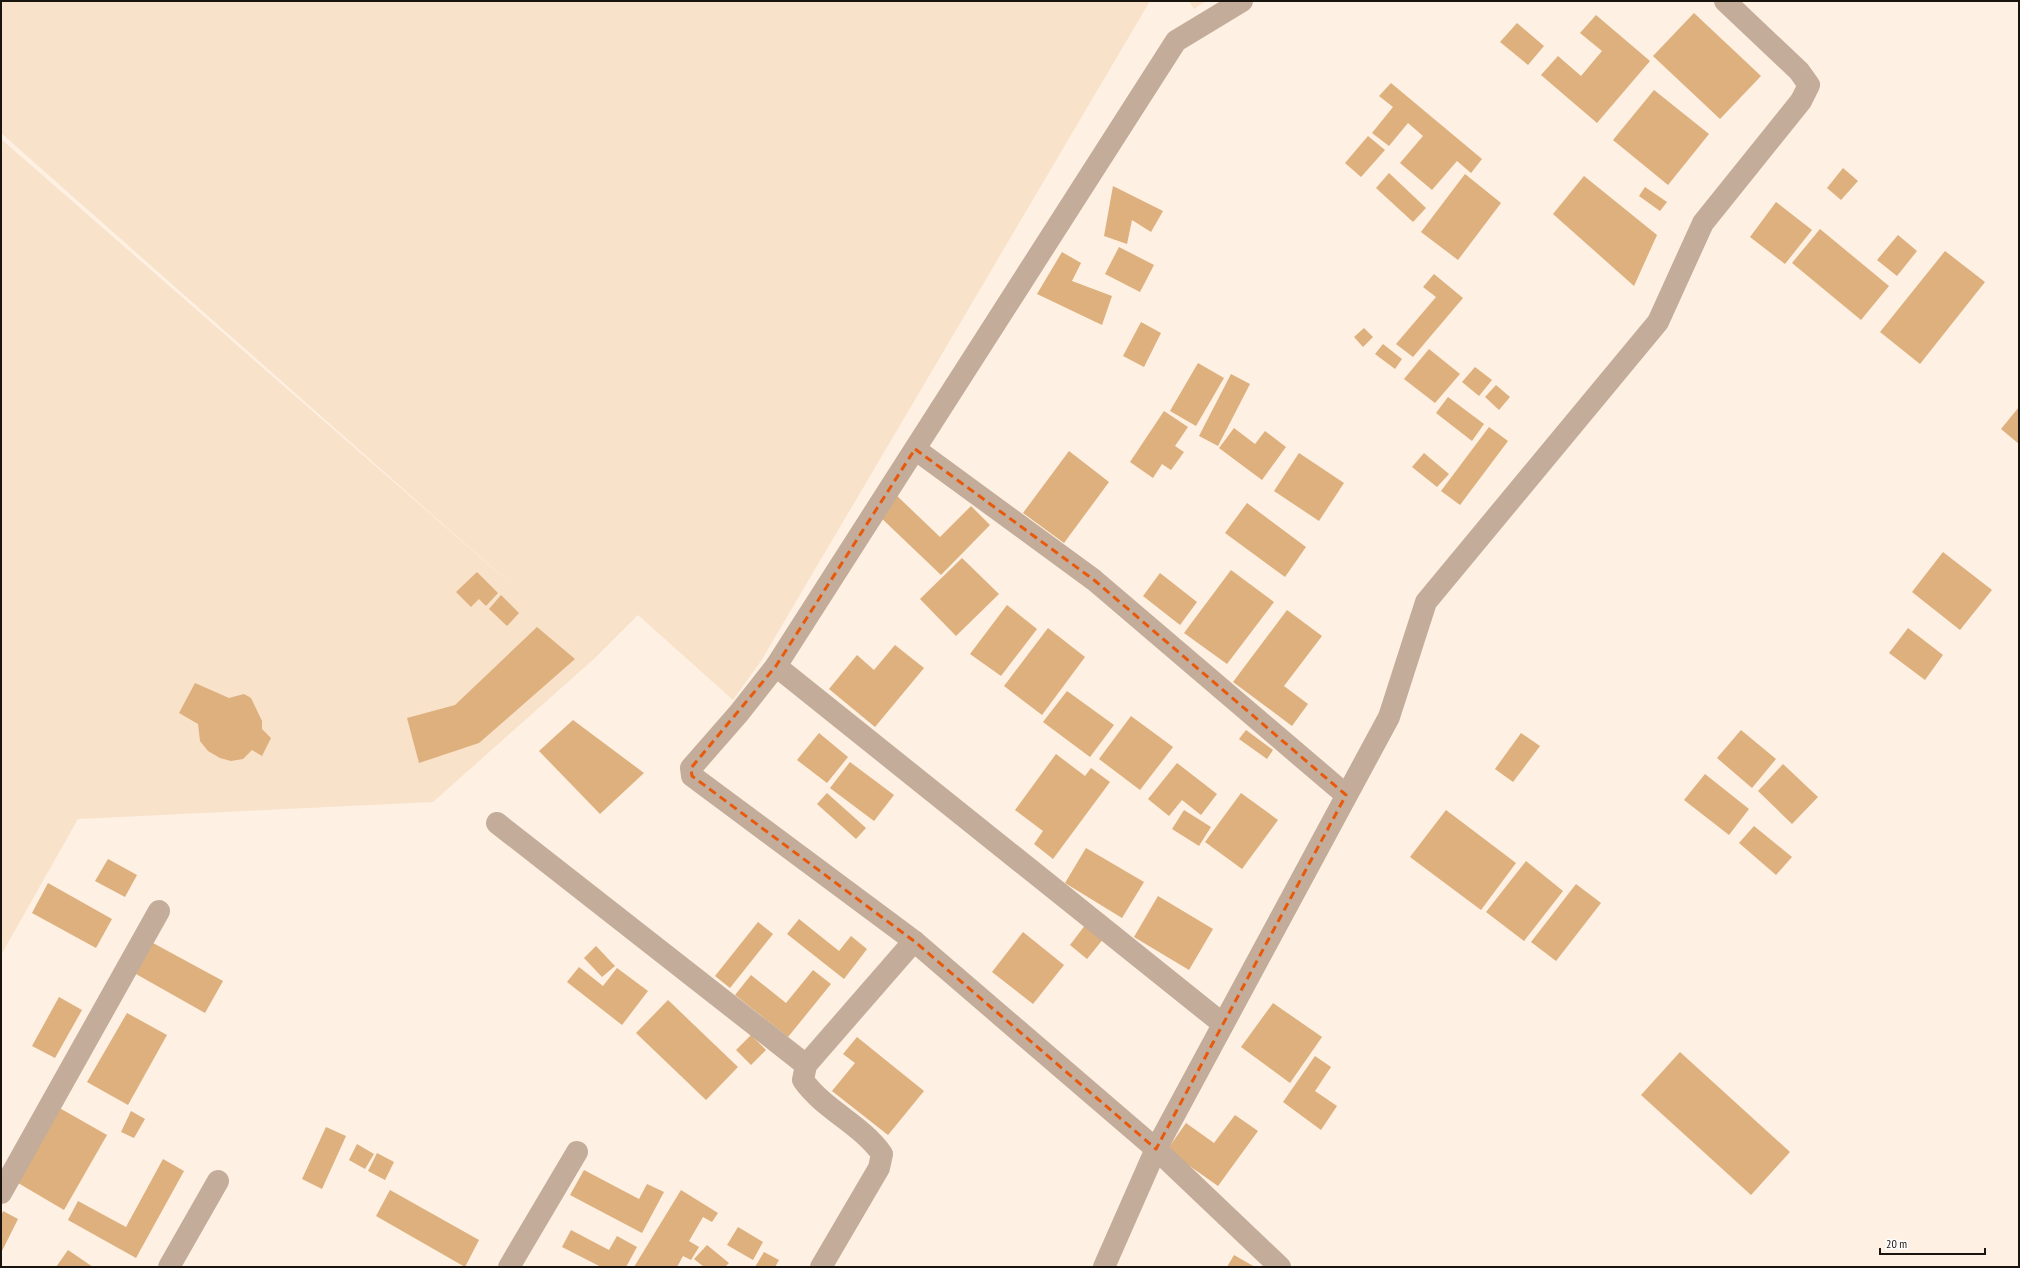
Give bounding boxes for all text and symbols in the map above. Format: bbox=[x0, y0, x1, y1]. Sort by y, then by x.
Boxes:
scale bar bbox=[1880, 1230, 1985, 1256]
text: 20 m bbox=[1886, 1236, 1907, 1251]

